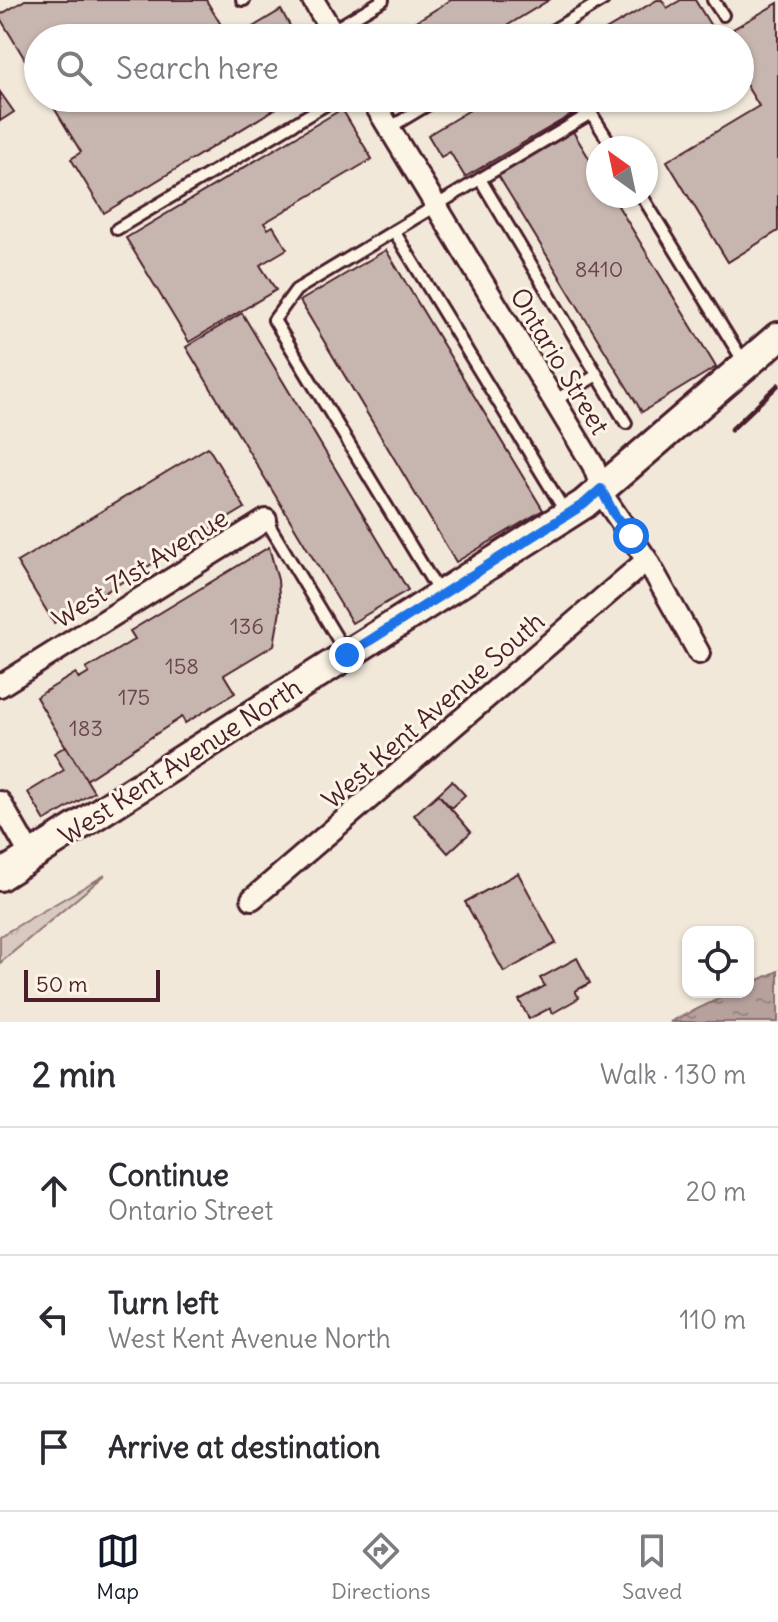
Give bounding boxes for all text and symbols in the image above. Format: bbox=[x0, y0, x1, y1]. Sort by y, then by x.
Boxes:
search box bbox=[24, 24, 754, 112]
icon: search bbox=[52, 46, 96, 90]
text: Search here bbox=[116, 49, 279, 87]
north arrow bbox=[586, 136, 658, 208]
house number: 8410 bbox=[575, 255, 623, 283]
street label: Ontario Street bbox=[503, 282, 617, 440]
street label: West 71st Avenue bbox=[46, 501, 234, 635]
route start bbox=[613, 518, 649, 554]
street label: West Kent Avenue South bbox=[315, 604, 551, 816]
house number: 136 bbox=[230, 612, 264, 640]
route end bbox=[329, 637, 365, 673]
house number: 158 bbox=[165, 652, 199, 680]
street label: West Kent Avenue North bbox=[52, 670, 308, 852]
house number: 175 bbox=[118, 683, 150, 711]
house number: 183 bbox=[69, 714, 103, 742]
map controls bbox=[682, 926, 754, 998]
button: locate bbox=[682, 926, 754, 998]
scale bar bbox=[24, 966, 160, 1002]
text: 50 m bbox=[36, 970, 88, 998]
text: 2 min bbox=[32, 1053, 116, 1096]
text: Walk · 130 m bbox=[600, 1058, 746, 1091]
text: Continue bbox=[108, 1156, 229, 1194]
icon: ahead bbox=[32, 1169, 76, 1213]
text: 20 m bbox=[686, 1175, 746, 1208]
text: Ontario Street bbox=[108, 1194, 273, 1227]
text: Turn left bbox=[108, 1284, 219, 1322]
icon: left bbox=[32, 1297, 76, 1341]
text: 110 m bbox=[679, 1303, 746, 1336]
text: West Kent Avenue North bbox=[108, 1322, 391, 1355]
icon: arrive bbox=[32, 1425, 76, 1469]
text: Arrive at destination bbox=[108, 1428, 380, 1466]
tab: Map bbox=[96, 1529, 140, 1605]
tab: Directions bbox=[331, 1529, 431, 1605]
tab: Saved bbox=[622, 1529, 682, 1605]

